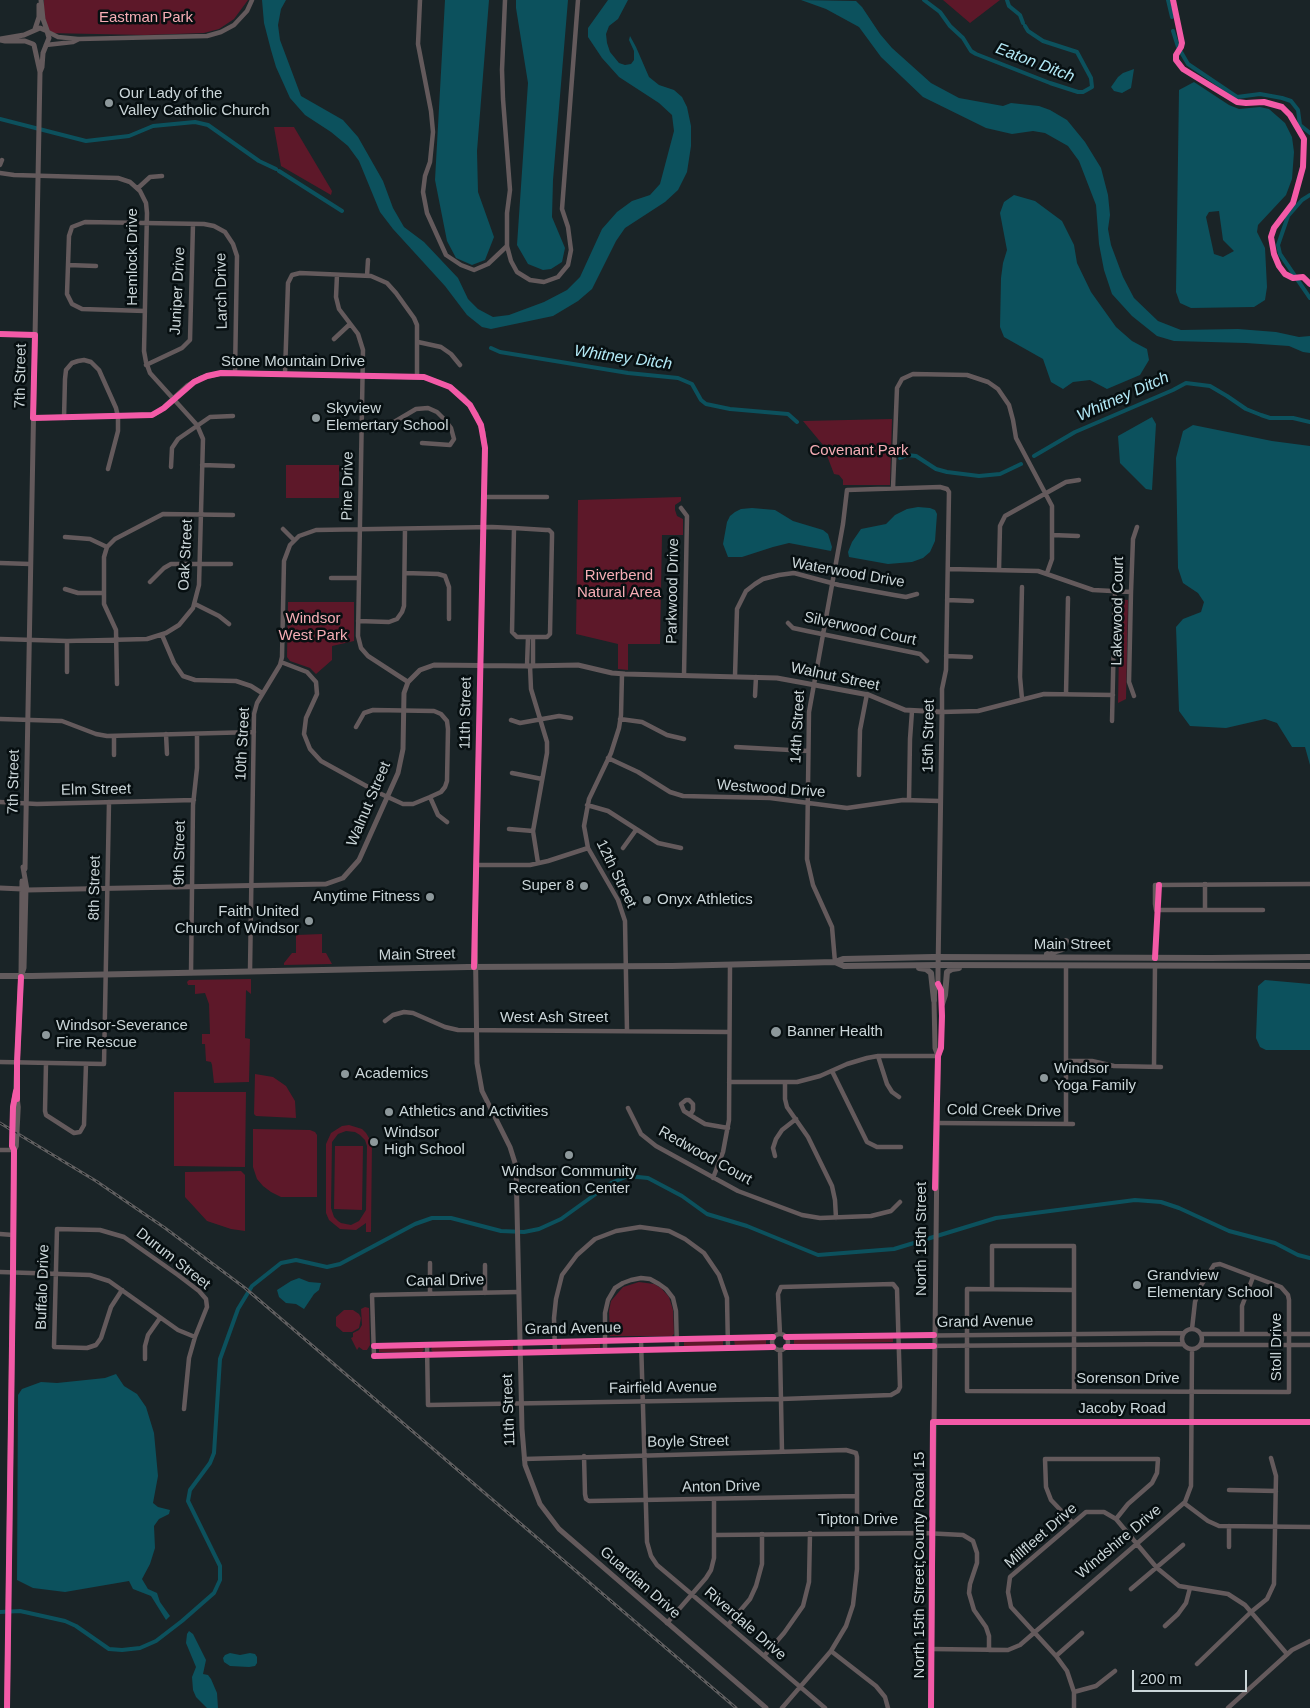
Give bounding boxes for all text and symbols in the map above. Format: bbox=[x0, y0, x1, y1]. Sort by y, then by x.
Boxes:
park label: Eastman Park bbox=[99, 9, 193, 27]
water label: Eaton Ditch bbox=[993, 39, 1077, 87]
place label: Our Lady of the Valley Catholic Church bbox=[119, 85, 270, 120]
marker: Our Lady of the Valley Catholic Church bbox=[103, 97, 115, 109]
street label: Hemlock Drive bbox=[124, 208, 142, 306]
street label: Juniper Drive bbox=[167, 246, 189, 336]
street label: Larch Drive bbox=[212, 253, 232, 329]
water label: Whitney Ditch bbox=[573, 342, 673, 374]
street label: 7th Street bbox=[11, 343, 31, 409]
street label: Stone Mountain Drive bbox=[221, 353, 365, 371]
water label: Whitney Ditch bbox=[1074, 368, 1172, 426]
place label: Skyview Elemertary School bbox=[326, 400, 449, 435]
marker: Skyview Elemertary School bbox=[310, 412, 322, 424]
park label: Covenant Park bbox=[809, 442, 909, 460]
street label: Pine Drive bbox=[338, 451, 358, 521]
street label: Oak Street bbox=[175, 519, 197, 591]
street label: Parkwood Drive bbox=[663, 538, 683, 644]
street label: Waterwood Drive bbox=[790, 554, 906, 592]
street label: Lakewood Court bbox=[1108, 556, 1128, 666]
park label: Riverbend Natural Area bbox=[577, 567, 661, 602]
street label: Silverwood Court bbox=[802, 608, 918, 650]
park label: Windsor West Park bbox=[279, 610, 347, 645]
street label: Walnut Street bbox=[789, 659, 881, 695]
street label: 11th Street bbox=[456, 677, 476, 749]
street label: 14th Street bbox=[787, 690, 809, 764]
street label: 15th Street bbox=[919, 699, 939, 773]
street label: 10th Street bbox=[232, 707, 254, 781]
street label: 7th Street bbox=[4, 749, 24, 815]
street label: Walnut Street bbox=[343, 759, 395, 849]
street label: Westwood Drive bbox=[716, 776, 826, 802]
street label: Elm Street bbox=[61, 780, 131, 800]
street label: 9th Street bbox=[170, 820, 190, 886]
street label: 12th Street bbox=[592, 837, 640, 911]
street label: 8th Street bbox=[85, 855, 105, 921]
place label: Super 8 bbox=[521, 877, 574, 895]
marker: Super 8 bbox=[578, 880, 590, 892]
place label: Anytime Fitness bbox=[313, 888, 420, 906]
marker: Anytime Fitness bbox=[424, 891, 436, 903]
place label: Onyx Athletics bbox=[657, 891, 753, 909]
marker: Onyx Athletics bbox=[641, 894, 653, 906]
place label: Faith United Church of Windsor bbox=[175, 903, 299, 938]
marker: Faith United Church of Windsor bbox=[303, 915, 315, 927]
street label: Main Street bbox=[1034, 936, 1110, 954]
street label: Main Street bbox=[378, 945, 456, 965]
street label: West Ash Street bbox=[500, 1009, 608, 1027]
place label: Windsor-Severance Fire Rescue bbox=[56, 1017, 188, 1052]
place label: Banner Health bbox=[787, 1023, 883, 1041]
marker: Banner Health bbox=[769, 1025, 783, 1039]
marker: Windsor-Severance Fire Rescue bbox=[40, 1029, 52, 1041]
place label: Windsor Yoga Family bbox=[1054, 1060, 1136, 1095]
place label: Academics bbox=[355, 1065, 428, 1083]
marker: Academics bbox=[339, 1068, 351, 1080]
marker: Windsor Yoga Family bbox=[1038, 1072, 1050, 1084]
street label: Cold Creek Drive bbox=[947, 1101, 1061, 1121]
place label: Athletics and Activities bbox=[399, 1103, 548, 1121]
marker: Athletics and Activities bbox=[383, 1106, 395, 1118]
street label: Redwood Court bbox=[655, 1123, 755, 1189]
place label: Windsor High School bbox=[384, 1124, 465, 1159]
marker: Windsor High School bbox=[368, 1136, 380, 1148]
marker: Windsor Community Recreation Center bbox=[563, 1149, 575, 1161]
place label: Windsor Community Recreation Center bbox=[501, 1163, 637, 1198]
street label: North 15th Street bbox=[913, 1182, 931, 1296]
street label: Durum Street bbox=[132, 1224, 214, 1294]
street label: Buffalo Drive bbox=[33, 1244, 53, 1330]
place label: Grandview Elementary School bbox=[1147, 1267, 1273, 1302]
street label: Canal Drive bbox=[406, 1271, 484, 1291]
marker: Grandview Elementary School bbox=[1131, 1279, 1143, 1291]
street label: Grand Avenue bbox=[937, 1312, 1033, 1332]
street label: Stoll Drive bbox=[1268, 1313, 1286, 1381]
street label: Grand Avenue bbox=[525, 1319, 621, 1339]
street label: Sorenson Drive bbox=[1076, 1370, 1180, 1388]
street label: 11th Street bbox=[499, 1374, 519, 1446]
street label: Fairfield Avenue bbox=[609, 1378, 717, 1398]
street label: Jacoby Road bbox=[1078, 1400, 1166, 1418]
street label: Boyle Street bbox=[647, 1432, 729, 1452]
street label: North 15th Street;County Road 15 bbox=[911, 1452, 929, 1678]
street label: Anton Drive bbox=[682, 1477, 760, 1497]
street label: Millfleet Drive bbox=[1001, 1500, 1081, 1572]
street label: Windshire Drive bbox=[1073, 1501, 1165, 1583]
street label: Tipton Drive bbox=[818, 1511, 898, 1529]
street label: Guardian Drive bbox=[596, 1543, 684, 1623]
street label: Riverdale Drive bbox=[700, 1584, 790, 1664]
scale bar bbox=[1135, 1660, 1250, 1692]
text: 200 m bbox=[1140, 1670, 1182, 1687]

